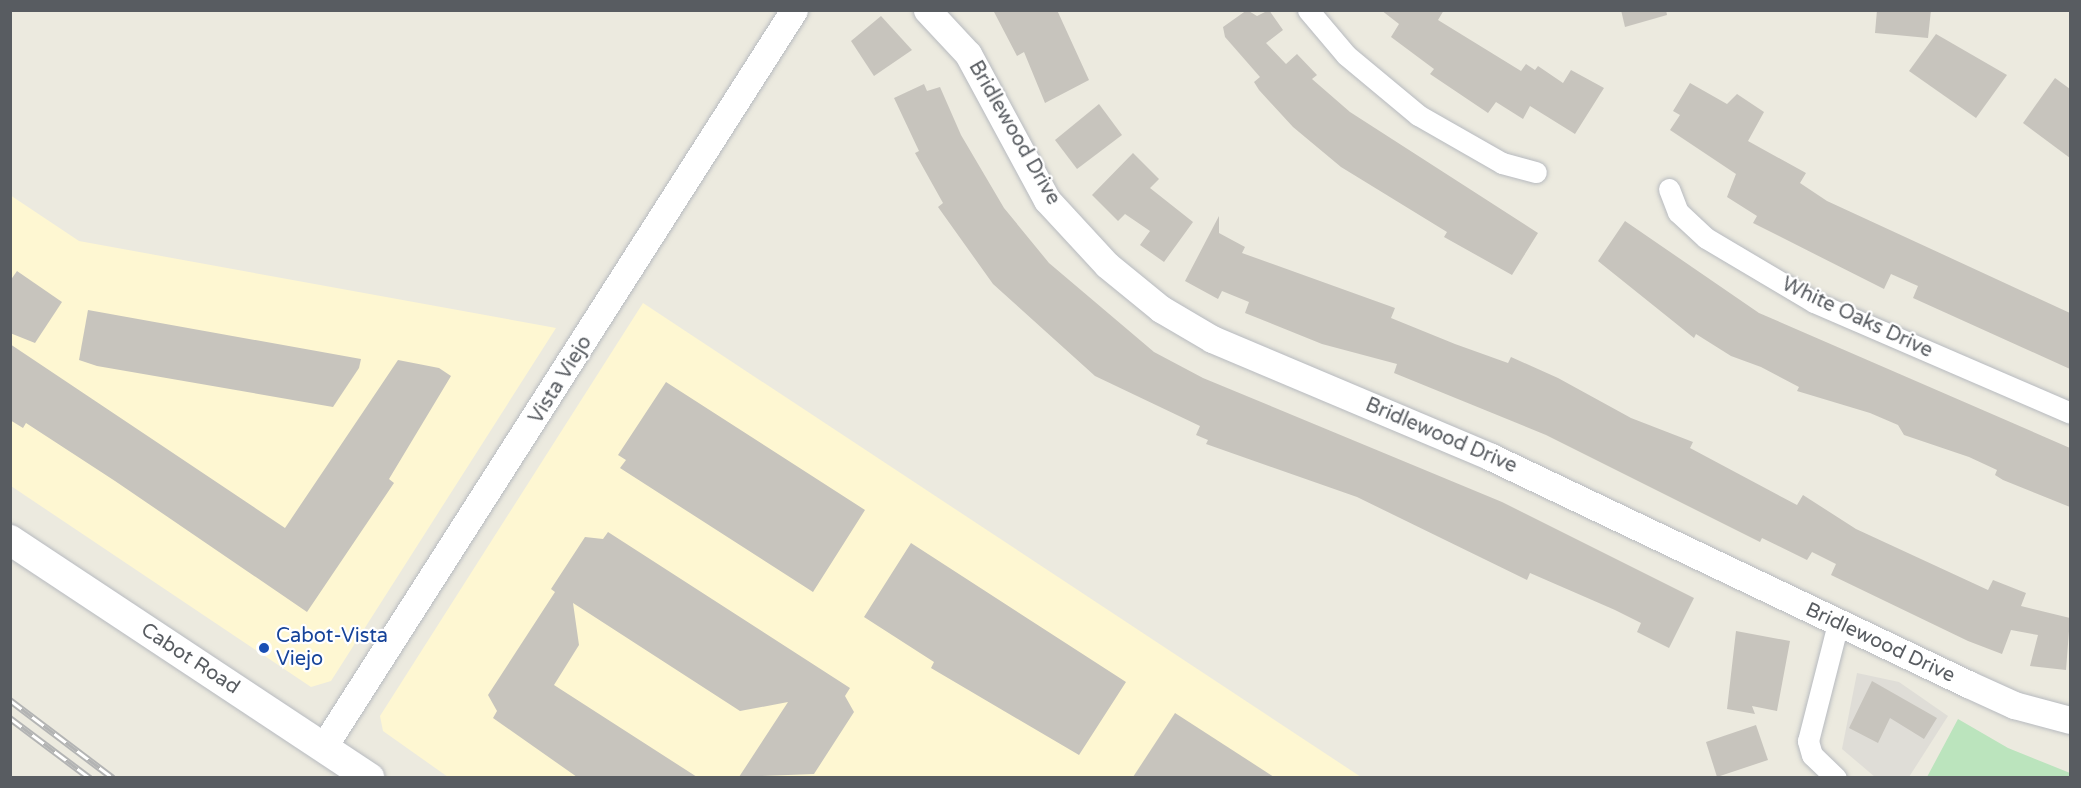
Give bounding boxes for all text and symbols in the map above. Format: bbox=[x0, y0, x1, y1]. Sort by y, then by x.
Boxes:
street label: Bridlewood Drive bbox=[963, 57, 1065, 209]
street label: White Oaks Drive bbox=[1778, 273, 1936, 363]
street label: Vista Viejo bbox=[524, 331, 598, 429]
street label: Bridlewood Drive bbox=[1362, 393, 1520, 479]
street label: Bridlewood Drive bbox=[1801, 598, 1959, 688]
street label: Cabot Road bbox=[136, 618, 244, 700]
place label: Cabot-Vista Viejo bbox=[276, 624, 388, 671]
marker: Cabot-Vista Viejo bbox=[257, 641, 271, 655]

